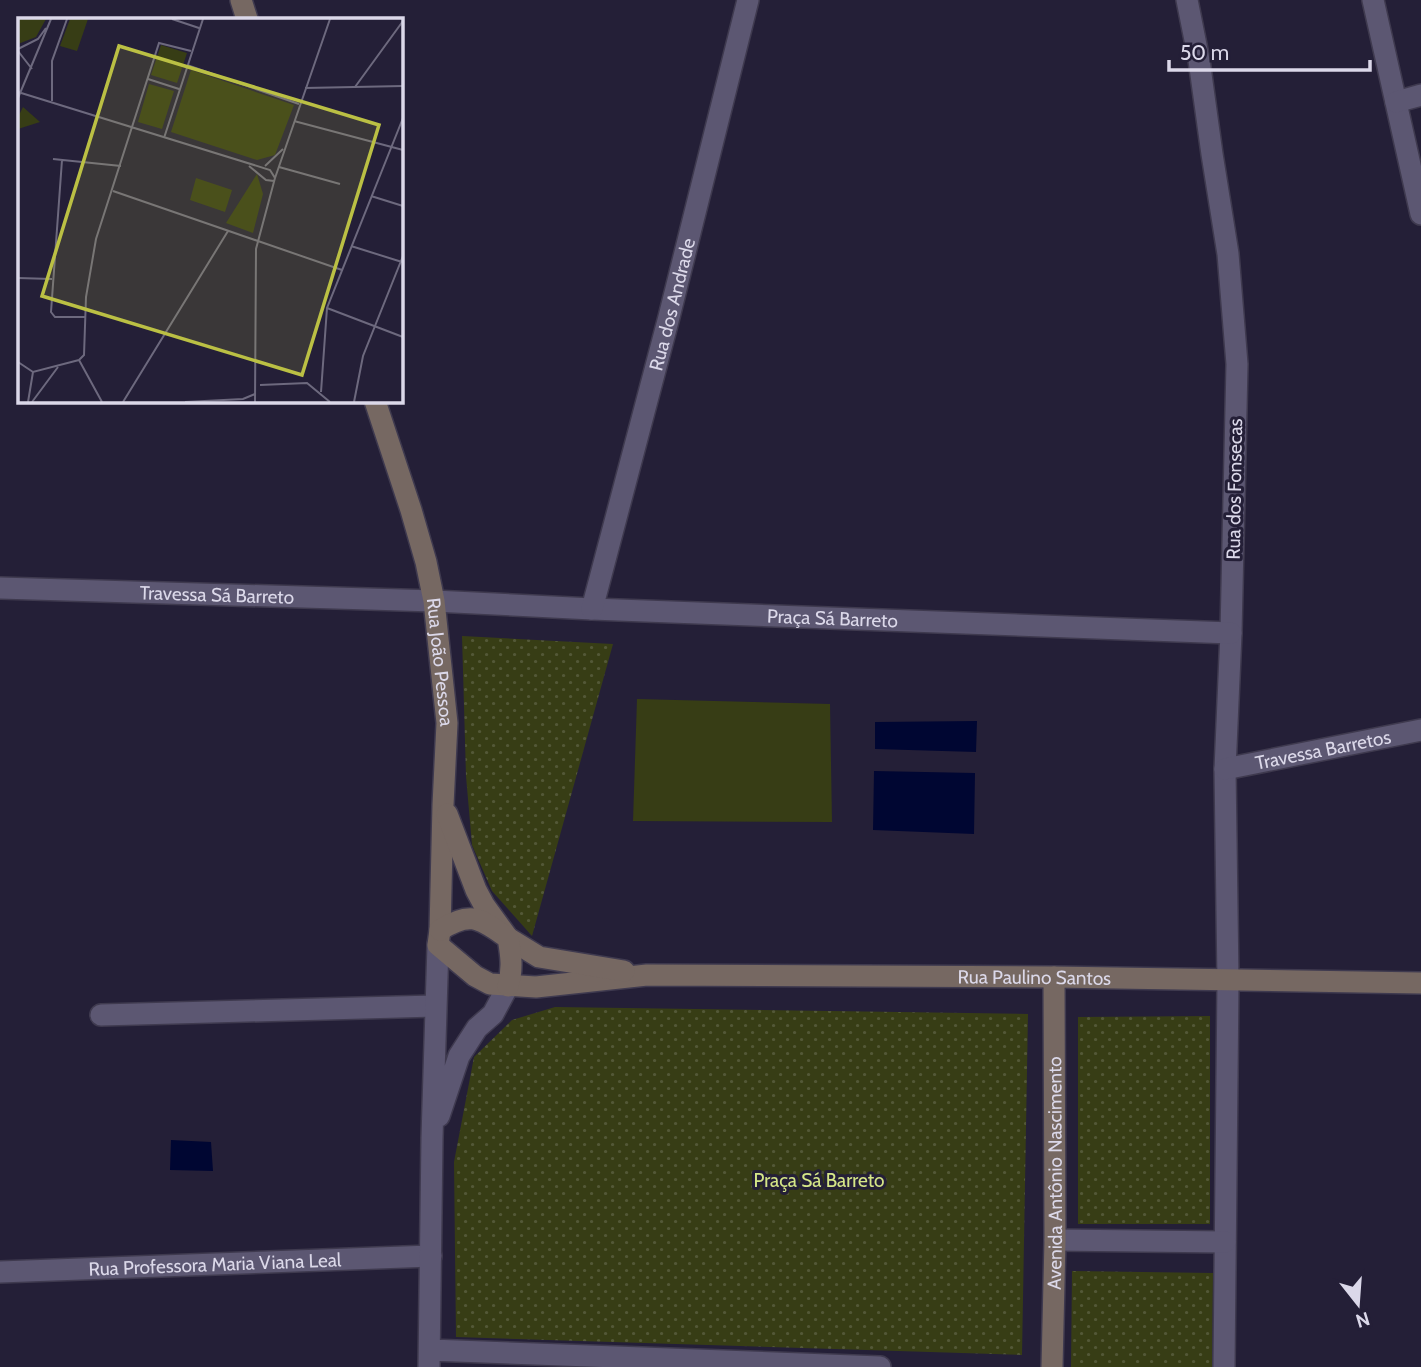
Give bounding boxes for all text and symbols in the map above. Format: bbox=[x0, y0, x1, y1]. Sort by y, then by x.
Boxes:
inset map bbox=[18, 18, 402, 402]
scale bar bbox=[1169, 28, 1370, 72]
text: 50 m bbox=[1180, 40, 1229, 65]
street label: Rua dos Andrade bbox=[644, 235, 700, 373]
street label: Rua dos Fonsecas bbox=[1222, 418, 1247, 560]
street label: Travessa Sá Barreto bbox=[139, 581, 294, 609]
street label: Rua João Pessoa bbox=[422, 597, 458, 727]
street label: Praça Sá Barreto bbox=[767, 605, 898, 632]
street label: Travessa Barretos bbox=[1253, 725, 1393, 775]
street label: Rua Paulino Santos bbox=[957, 966, 1111, 990]
street label: Avenida Antônio Nascimento bbox=[1043, 1056, 1067, 1290]
park label: Praça Sá Barreto bbox=[754, 1169, 884, 1192]
street label: Rua Professora Maria Viana Leal bbox=[88, 1248, 342, 1281]
north arrow bbox=[1323, 1269, 1393, 1339]
text: N bbox=[1353, 1307, 1373, 1333]

